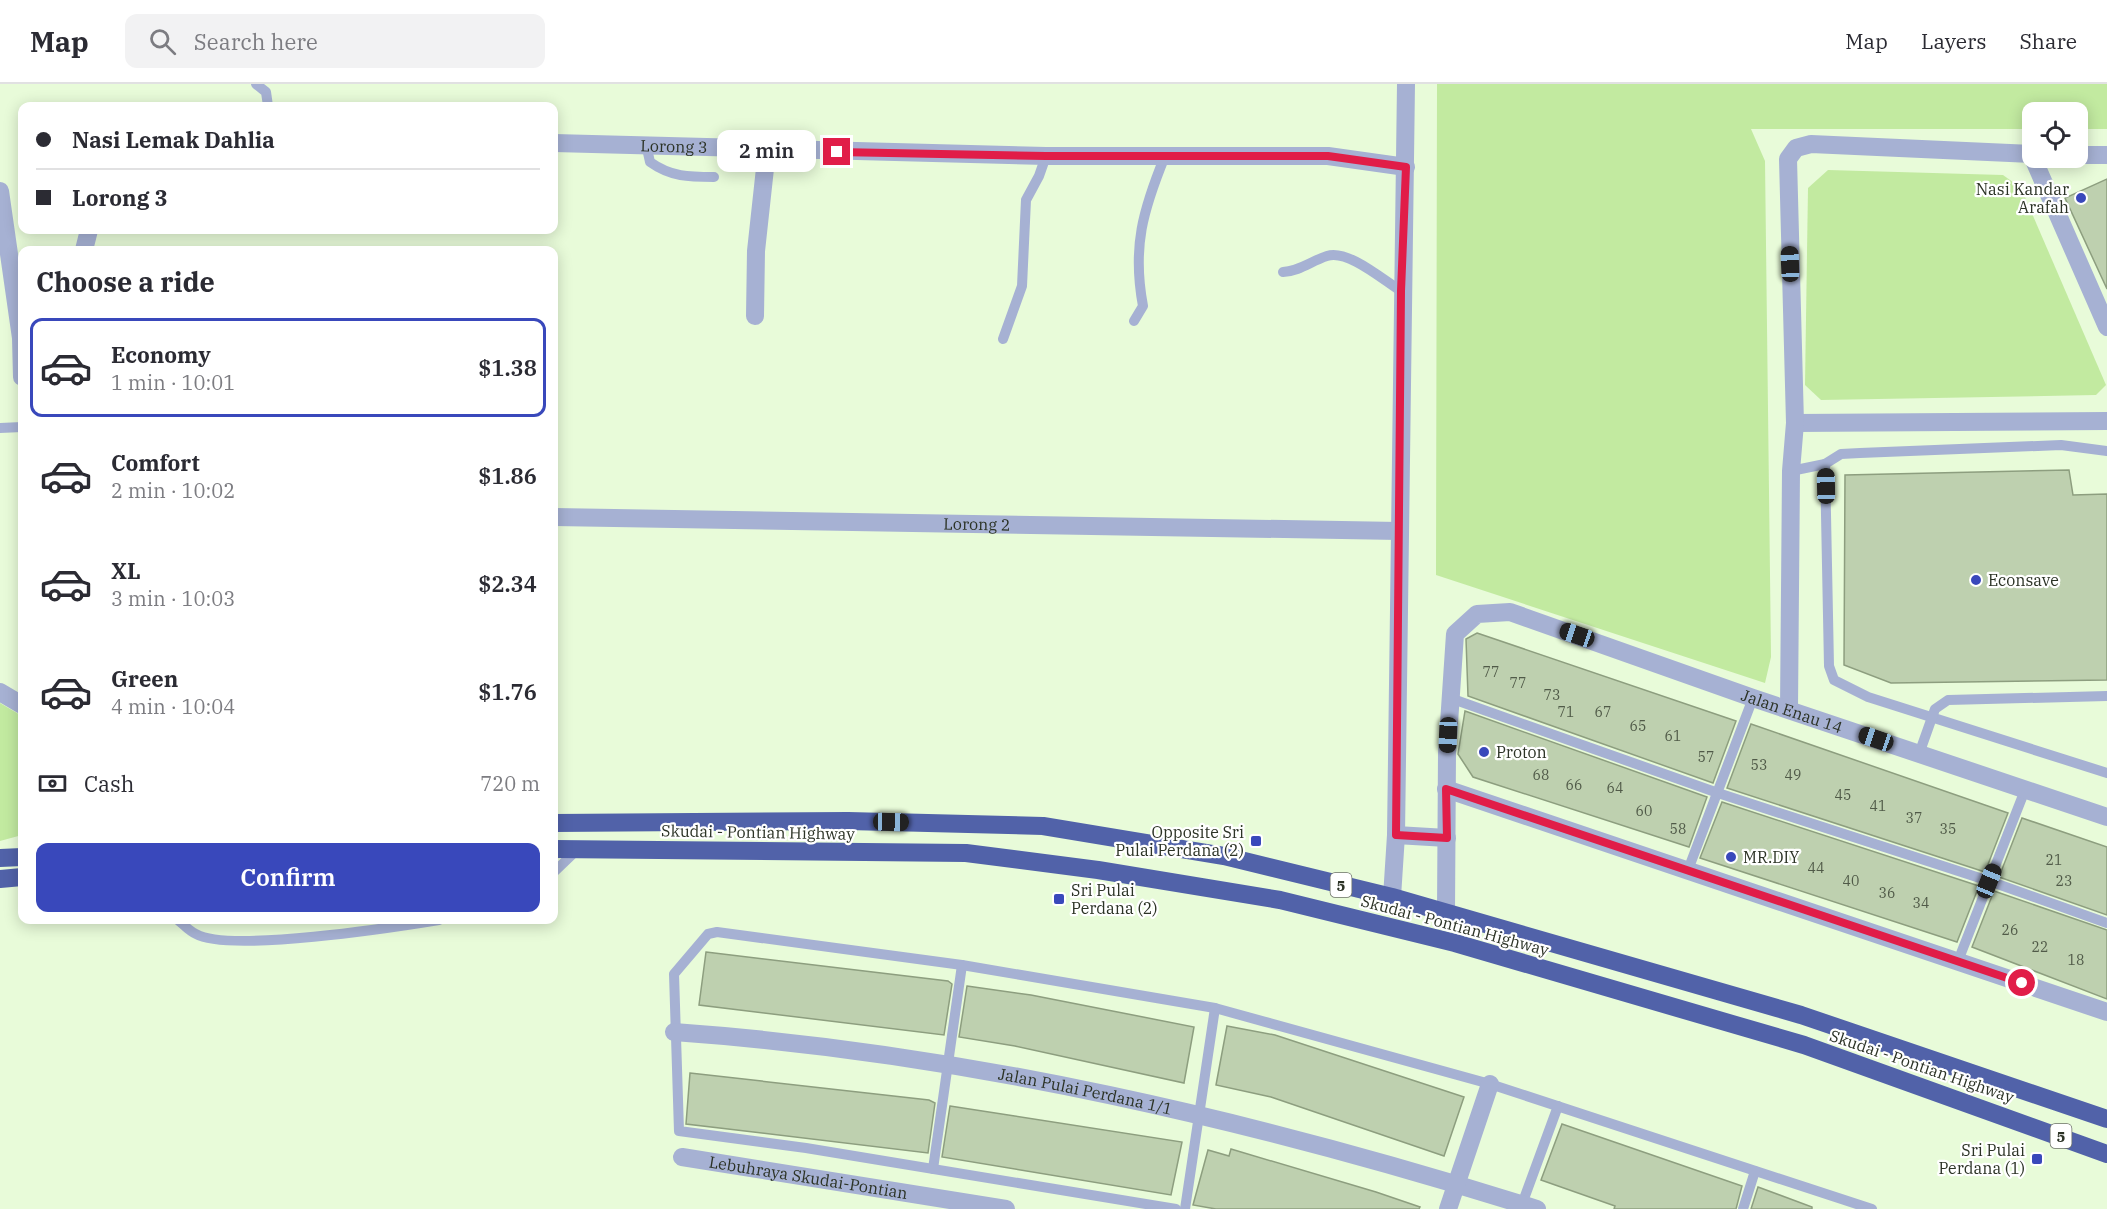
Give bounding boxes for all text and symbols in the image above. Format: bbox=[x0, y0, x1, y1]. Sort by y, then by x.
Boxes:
search box bbox=[125, 14, 545, 68]
text: Map bbox=[30, 23, 89, 60]
icon: search bbox=[146, 25, 179, 58]
text: Search here bbox=[194, 27, 318, 56]
text: Map bbox=[1845, 27, 1888, 55]
text: Layers bbox=[1921, 27, 1987, 55]
text: Share bbox=[2020, 27, 2077, 55]
map controls bbox=[2022, 102, 2088, 168]
button: locate bbox=[2022, 102, 2088, 168]
text: Nasi Lemak Dahlia bbox=[72, 125, 275, 154]
callout: 2 min bbox=[717, 131, 816, 173]
street label: Lorong 3 bbox=[640, 135, 708, 157]
text: 2 min bbox=[739, 137, 794, 164]
route end bbox=[823, 138, 850, 165]
place label: Nasi Kandar Arafah bbox=[1976, 179, 2069, 217]
text: Lorong 3 bbox=[72, 183, 168, 212]
marker: Nasi Kandar Arafah bbox=[2074, 191, 2088, 205]
car bbox=[1780, 246, 1800, 282]
text: Choose a ride bbox=[36, 264, 215, 299]
text: Economy bbox=[111, 340, 211, 369]
icon: car bbox=[39, 341, 93, 395]
text: $1.38 bbox=[478, 353, 537, 382]
text: 1 min · 10:01 bbox=[111, 369, 235, 396]
text: Comfort bbox=[111, 448, 200, 477]
icon: car bbox=[39, 449, 93, 503]
text: $1.86 bbox=[478, 461, 537, 490]
car bbox=[1817, 468, 1835, 504]
text: 2 min · 10:02 bbox=[111, 477, 235, 504]
street label: Lorong 2 bbox=[943, 513, 1011, 535]
text: XL bbox=[111, 556, 141, 585]
icon: car bbox=[39, 557, 93, 611]
text: $2.34 bbox=[478, 569, 537, 598]
place label: Econsave bbox=[1988, 570, 2059, 590]
marker: Econsave bbox=[1969, 573, 1983, 587]
text: 3 min · 10:03 bbox=[111, 585, 235, 612]
car bbox=[1557, 621, 1597, 649]
house number: 77 bbox=[1483, 663, 1499, 681]
text: Green bbox=[111, 664, 178, 693]
icon: car bbox=[39, 665, 93, 719]
house number: 77 bbox=[1510, 674, 1526, 692]
text: $1.76 bbox=[478, 677, 537, 706]
street label: Jalan Enau 14 bbox=[1739, 685, 1845, 737]
house number: 73 bbox=[1544, 686, 1560, 704]
text: 4 min · 10:04 bbox=[111, 693, 235, 720]
house number: 71 bbox=[1558, 703, 1574, 721]
house number: 67 bbox=[1595, 703, 1611, 721]
car bbox=[1438, 717, 1458, 753]
house number: 65 bbox=[1630, 717, 1646, 735]
car bbox=[1856, 725, 1896, 753]
house number: 61 bbox=[1665, 727, 1681, 745]
place label: Proton bbox=[1496, 742, 1547, 762]
marker: Proton bbox=[1477, 745, 1491, 759]
house number: 57 bbox=[1698, 748, 1714, 766]
house number: 53 bbox=[1751, 756, 1767, 774]
house number: 68 bbox=[1533, 766, 1549, 784]
house number: 49 bbox=[1785, 766, 1801, 784]
icon: cash bbox=[36, 767, 69, 800]
text: Cash bbox=[84, 769, 135, 798]
text: 720 m bbox=[480, 770, 540, 797]
house number: 66 bbox=[1566, 776, 1582, 794]
house number: 64 bbox=[1607, 779, 1623, 797]
house number: 45 bbox=[1835, 786, 1851, 804]
house number: 41 bbox=[1870, 797, 1886, 815]
house number: 60 bbox=[1636, 802, 1652, 820]
house number: 37 bbox=[1906, 809, 1922, 827]
car bbox=[873, 813, 909, 831]
street label: Skudai - Pontian Highway bbox=[661, 820, 855, 844]
house number: 58 bbox=[1670, 820, 1686, 838]
house number: 35 bbox=[1940, 820, 1956, 838]
place label: Opposite Sri Pulai Perdana (2) bbox=[1115, 822, 1244, 860]
marker: Opposite Sri Pulai Perdana (2) bbox=[1249, 834, 1263, 848]
button: Confirm bbox=[36, 843, 540, 912]
place label: MR.DIY bbox=[1743, 847, 1799, 867]
marker: MR.DIY bbox=[1724, 850, 1738, 864]
house number: 21 bbox=[2046, 851, 2062, 869]
house number: 44 bbox=[1808, 859, 1824, 877]
car bbox=[1974, 861, 2004, 901]
house number: 40 bbox=[1843, 872, 1859, 890]
house number: 23 bbox=[2056, 872, 2072, 890]
road number: 5 bbox=[1330, 873, 1352, 897]
place label: Sri Pulai Perdana (2) bbox=[1071, 880, 1158, 918]
house number: 36 bbox=[1879, 884, 1895, 902]
street label: Skudai - Pontian Highway bbox=[1359, 890, 1552, 960]
marker: Sri Pulai Perdana (2) bbox=[1052, 892, 1066, 906]
house number: 34 bbox=[1913, 894, 1929, 912]
house number: 26 bbox=[2002, 921, 2018, 939]
house number: 22 bbox=[2032, 938, 2048, 956]
house number: 18 bbox=[2068, 951, 2084, 969]
route start bbox=[2008, 969, 2035, 996]
street label: Skudai - Pontian Highway bbox=[1827, 1025, 2017, 1107]
street label: Jalan Pulai Perdana 1/1 bbox=[997, 1063, 1175, 1119]
road number: 5 bbox=[2050, 1124, 2072, 1148]
place label: Sri Pulai Perdana (1) bbox=[1938, 1140, 2025, 1178]
street label: Lebuhraya Skudai-Pontian bbox=[708, 1151, 909, 1203]
marker: Sri Pulai Perdana (1) bbox=[2030, 1152, 2044, 1166]

